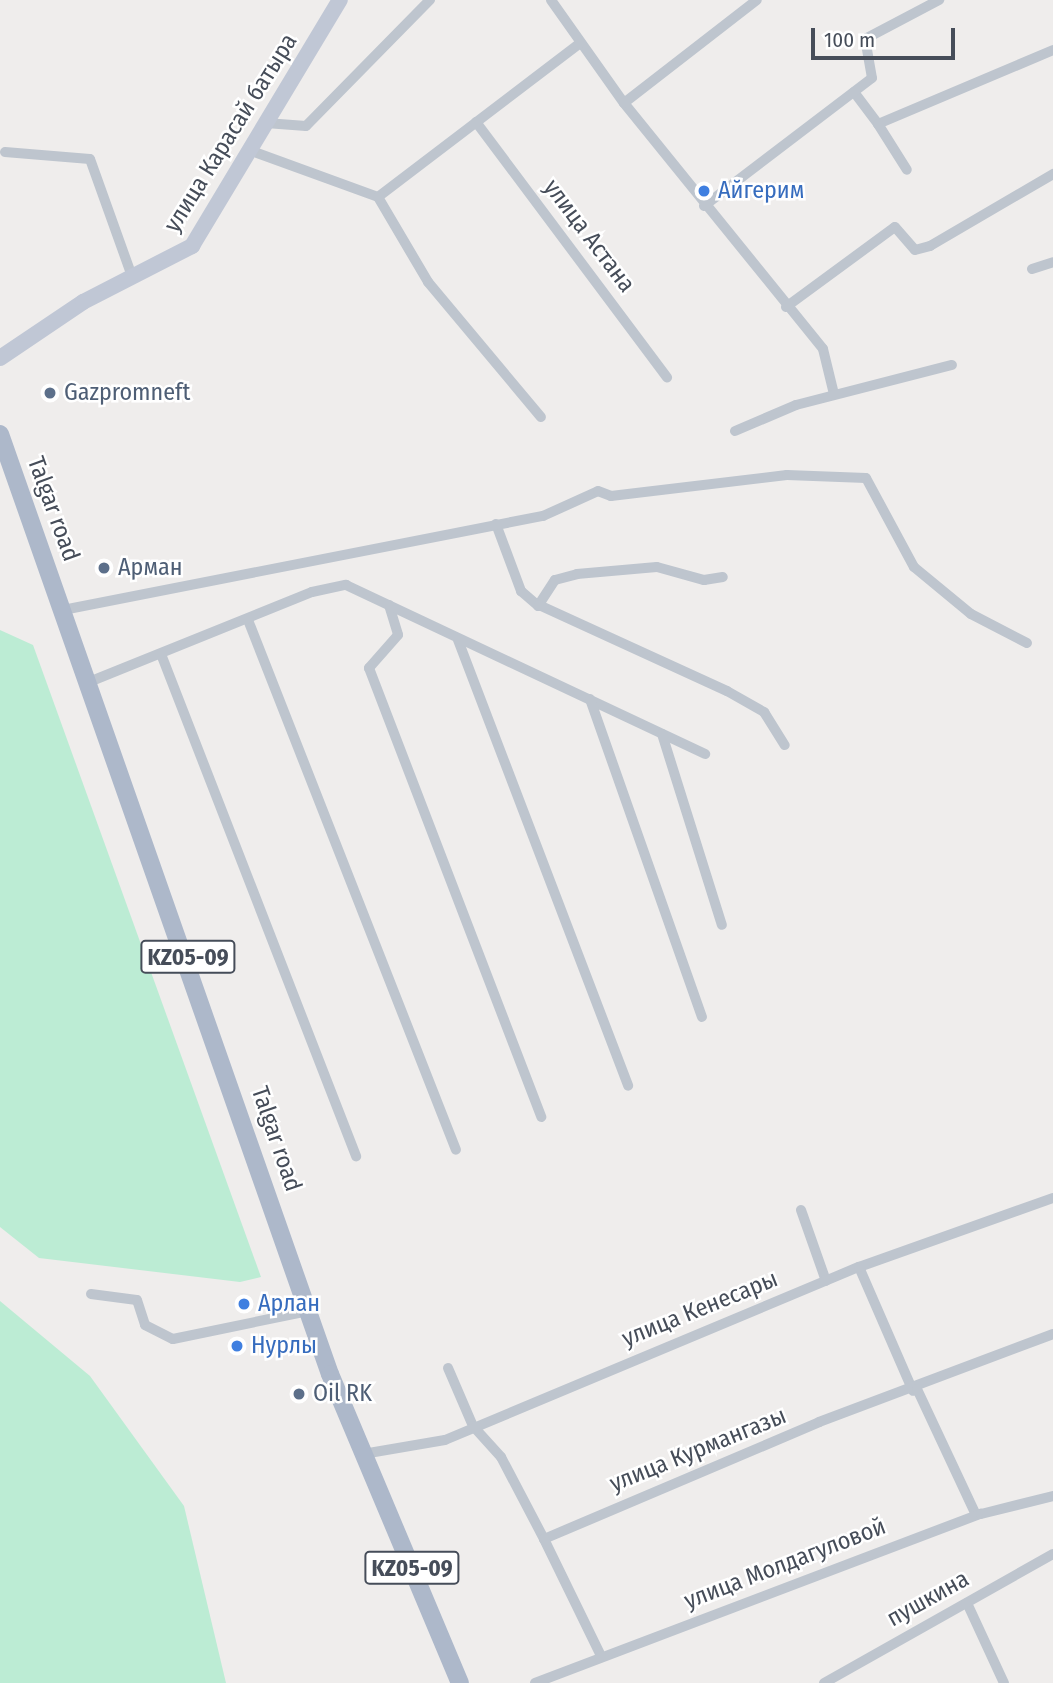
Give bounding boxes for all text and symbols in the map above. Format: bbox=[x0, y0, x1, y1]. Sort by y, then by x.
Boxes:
scale bar bbox=[815, 14, 958, 58]
text: 100 m bbox=[824, 27, 875, 53]
street label: улица Карасай батыра bbox=[158, 29, 304, 237]
street label: улица Астана bbox=[537, 174, 641, 298]
place label: Айгерим bbox=[718, 177, 804, 205]
marker: Айгерим bbox=[696, 183, 712, 199]
place label: Gazpromneft bbox=[64, 379, 190, 407]
marker: Gazpromneft bbox=[42, 385, 58, 401]
street label: Talgar road bbox=[21, 453, 85, 565]
place label: Арман bbox=[118, 554, 183, 582]
marker: Арман bbox=[96, 560, 112, 576]
road number: KZ05-09 bbox=[139, 938, 237, 976]
street label: Talgar road bbox=[245, 1083, 307, 1195]
street label: улица Кенесары bbox=[618, 1265, 782, 1353]
place label: Арлан bbox=[258, 1290, 320, 1318]
marker: Арлан bbox=[236, 1296, 252, 1312]
place label: Нурлы bbox=[251, 1332, 317, 1360]
marker: Нурлы bbox=[229, 1338, 245, 1354]
place label: Oil RK bbox=[313, 1380, 372, 1408]
marker: Oil RK bbox=[291, 1386, 307, 1402]
street label: улица Курмангазы bbox=[606, 1401, 790, 1499]
street label: улица Молдагуловой bbox=[680, 1512, 890, 1616]
road number: KZ05-09 bbox=[363, 1548, 461, 1588]
street label: пушкина bbox=[882, 1565, 974, 1633]

